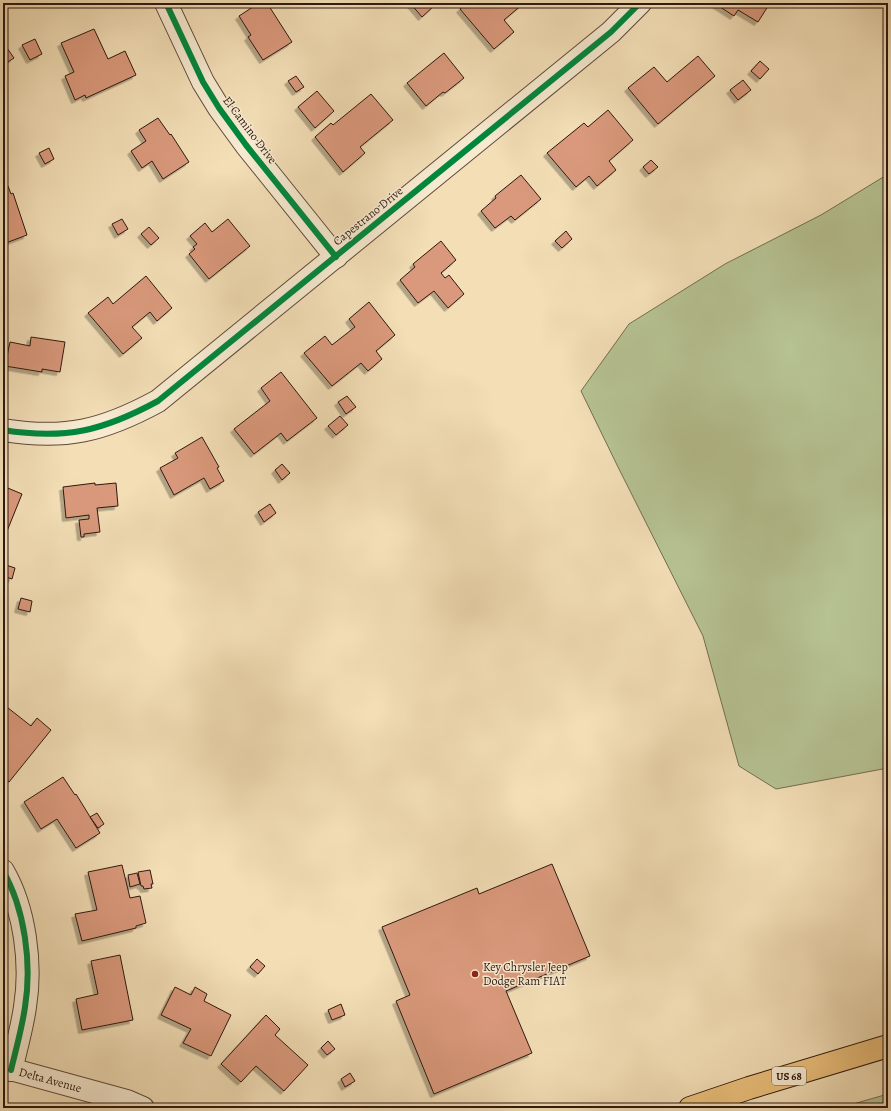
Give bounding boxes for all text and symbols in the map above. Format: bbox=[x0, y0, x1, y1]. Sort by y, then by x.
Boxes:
street label: El Camino Drive bbox=[219, 93, 281, 167]
street label: Capestrano Drive bbox=[330, 183, 406, 249]
place label: Key Chrysler Jeep Dodge Ram FIAT bbox=[483, 959, 568, 989]
marker: Key Chrysler Jeep Dodge Ram FIAT bbox=[470, 969, 480, 979]
street label: Delta Avenue bbox=[17, 1064, 83, 1096]
road number: US 68 bbox=[772, 1067, 806, 1085]

